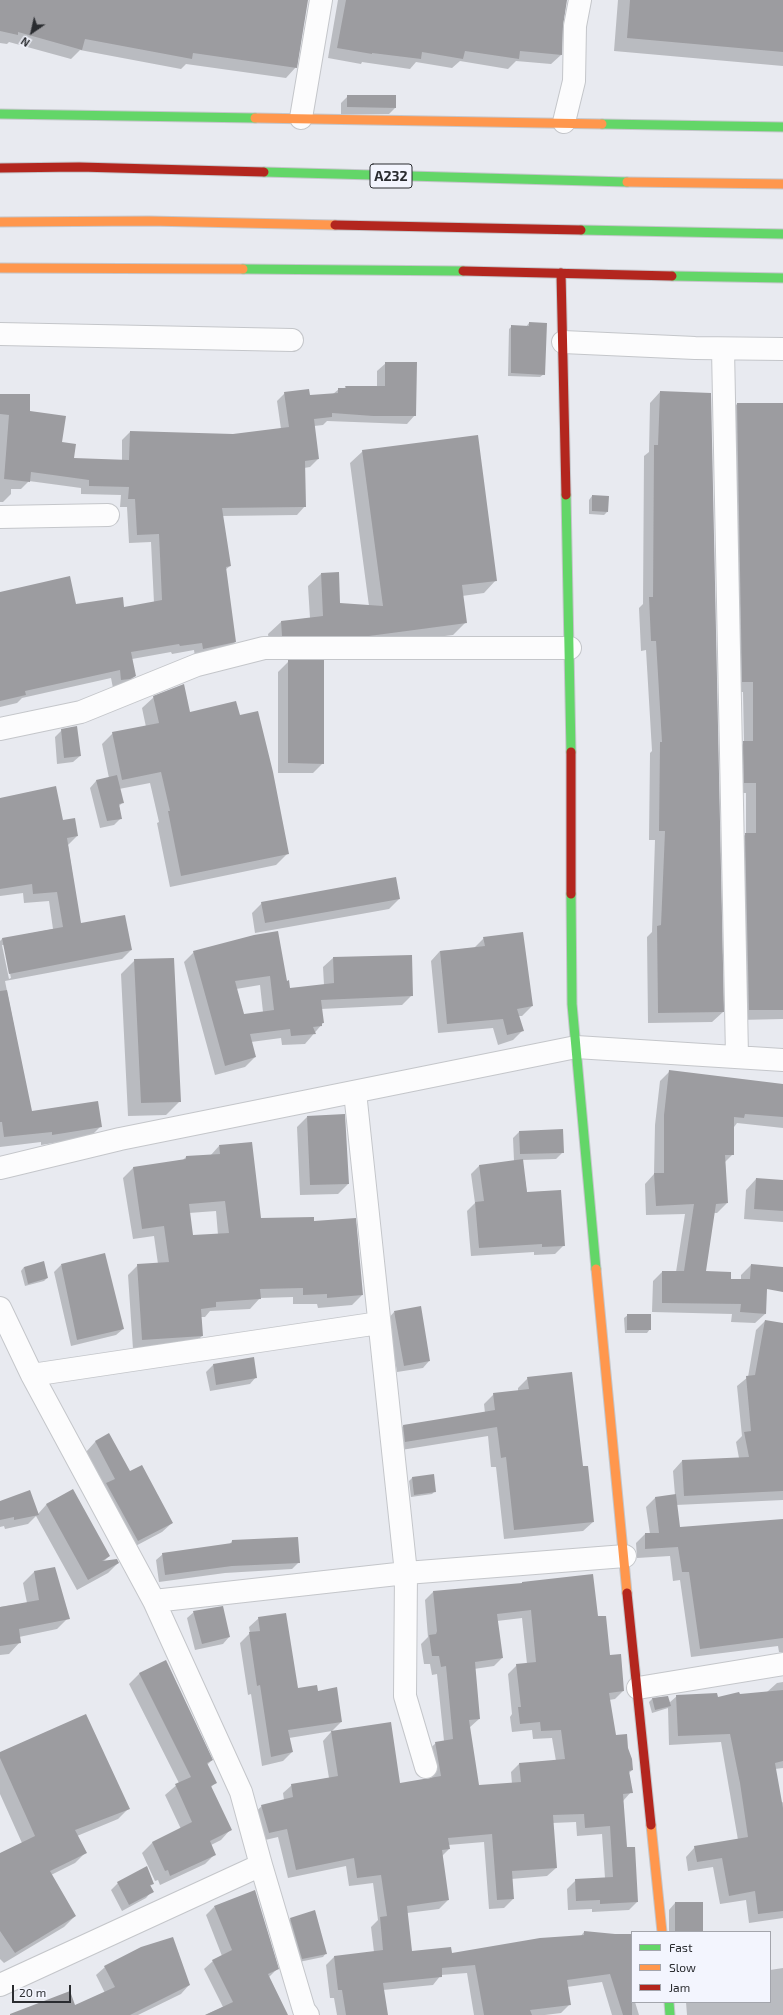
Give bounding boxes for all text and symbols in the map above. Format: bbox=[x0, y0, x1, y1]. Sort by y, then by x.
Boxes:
north arrow bbox=[12, 12, 52, 52]
text: N bbox=[18, 35, 32, 50]
road number: A232 bbox=[370, 164, 412, 188]
legend bbox=[631, 1931, 771, 2003]
text: Fast bbox=[669, 1940, 692, 1954]
text: Slow bbox=[669, 1960, 696, 1974]
scale bar bbox=[14, 1977, 73, 2003]
text: Jam bbox=[669, 1980, 690, 1994]
text: 20 m bbox=[19, 1985, 46, 1999]

